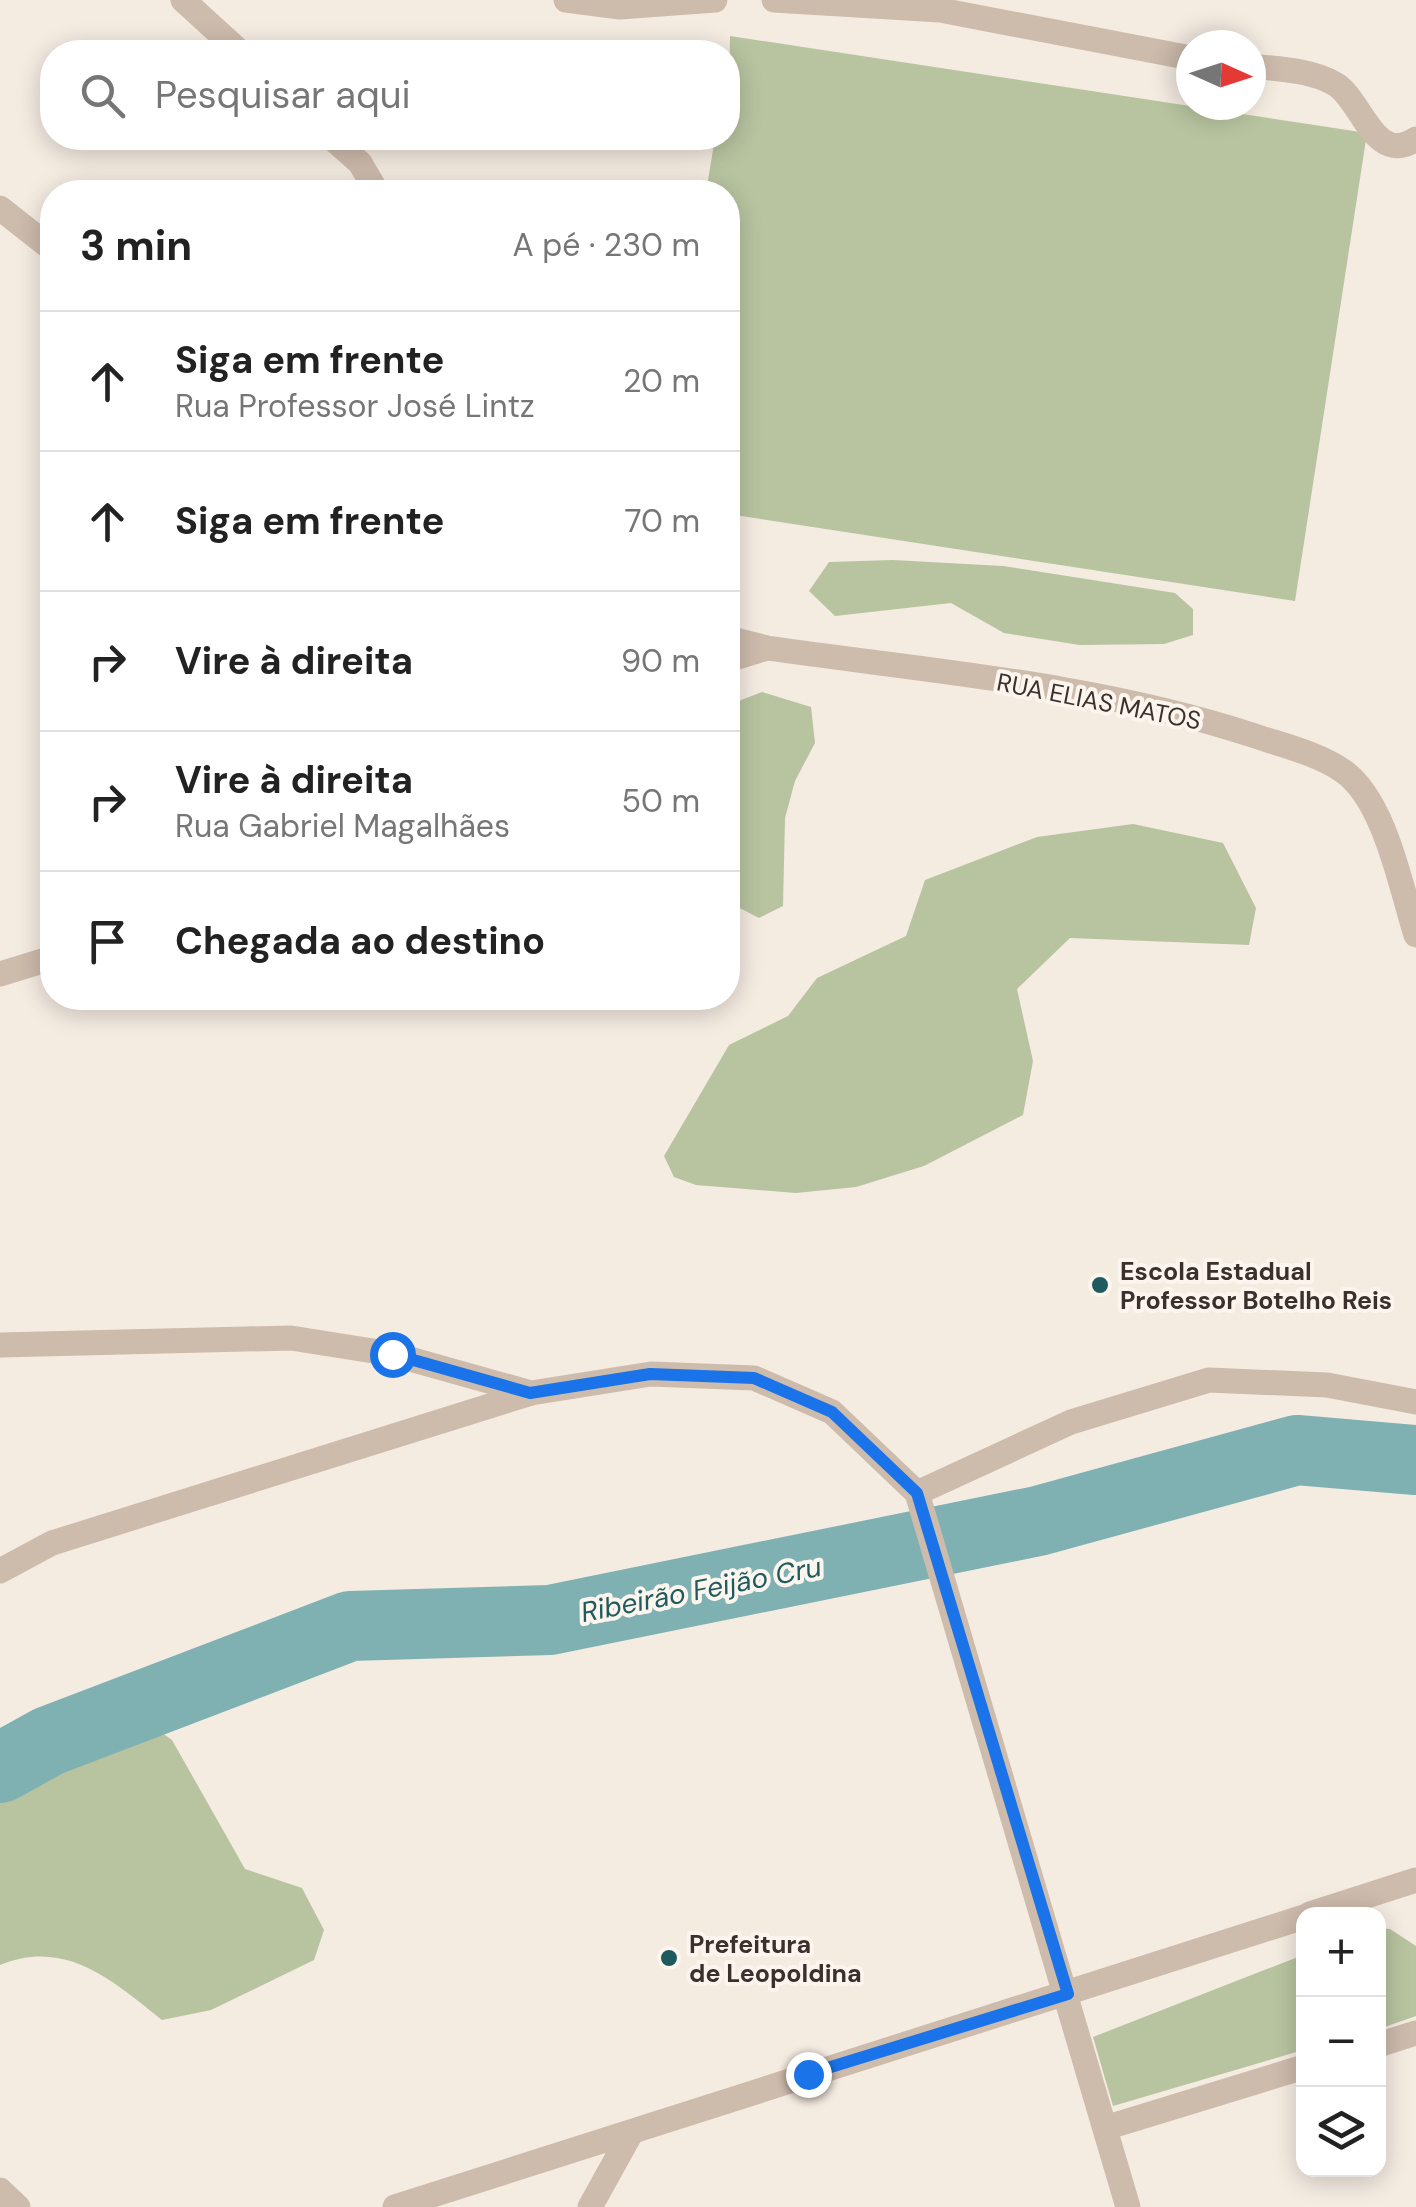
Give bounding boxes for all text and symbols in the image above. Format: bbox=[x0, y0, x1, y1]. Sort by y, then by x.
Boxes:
north arrow bbox=[1176, 30, 1266, 120]
search box bbox=[40, 40, 740, 150]
icon: search bbox=[75, 68, 130, 123]
text: Pesquisar aqui bbox=[155, 70, 411, 120]
text: 3 min bbox=[80, 218, 192, 273]
text: A pé · 230 m bbox=[512, 224, 700, 266]
text: Siga em frente bbox=[175, 335, 444, 385]
icon: ahead bbox=[80, 354, 135, 409]
text: 20 m bbox=[623, 360, 700, 402]
text: Rua Professor José Lintz bbox=[175, 385, 535, 427]
icon: ahead bbox=[80, 494, 135, 549]
text: Siga em frente bbox=[175, 496, 444, 546]
text: 70 m bbox=[624, 500, 700, 542]
icon: right bbox=[80, 634, 135, 689]
text: Vire à direita bbox=[175, 636, 413, 686]
text: 90 m bbox=[621, 640, 700, 682]
street label: RUA ELIAS MATOS bbox=[994, 666, 1204, 737]
text: Vire à direita bbox=[175, 755, 413, 805]
icon: right bbox=[80, 774, 135, 829]
text: 50 m bbox=[622, 780, 700, 822]
text: Rua Gabriel Magalhães bbox=[175, 805, 510, 847]
icon: arrive bbox=[80, 914, 135, 969]
text: Chegada ao destino bbox=[175, 916, 545, 966]
place label: Escola Estadual Professor Botelho Reis bbox=[1120, 1255, 1392, 1317]
marker: Escola Estadual Professor Botelho Reis bbox=[1089, 1274, 1111, 1296]
route start bbox=[370, 1332, 416, 1378]
water label: Ribeirão Feijão Cru bbox=[578, 1548, 825, 1631]
map controls bbox=[1296, 1907, 1386, 2177]
button: + bbox=[1296, 1907, 1386, 1997]
place label: Prefeitura de Leopoldina bbox=[689, 1928, 862, 1990]
marker: Prefeitura de Leopoldina bbox=[658, 1947, 680, 1969]
button: − bbox=[1296, 1997, 1386, 2087]
route end bbox=[786, 2052, 832, 2098]
button: layers bbox=[1296, 2087, 1386, 2177]

